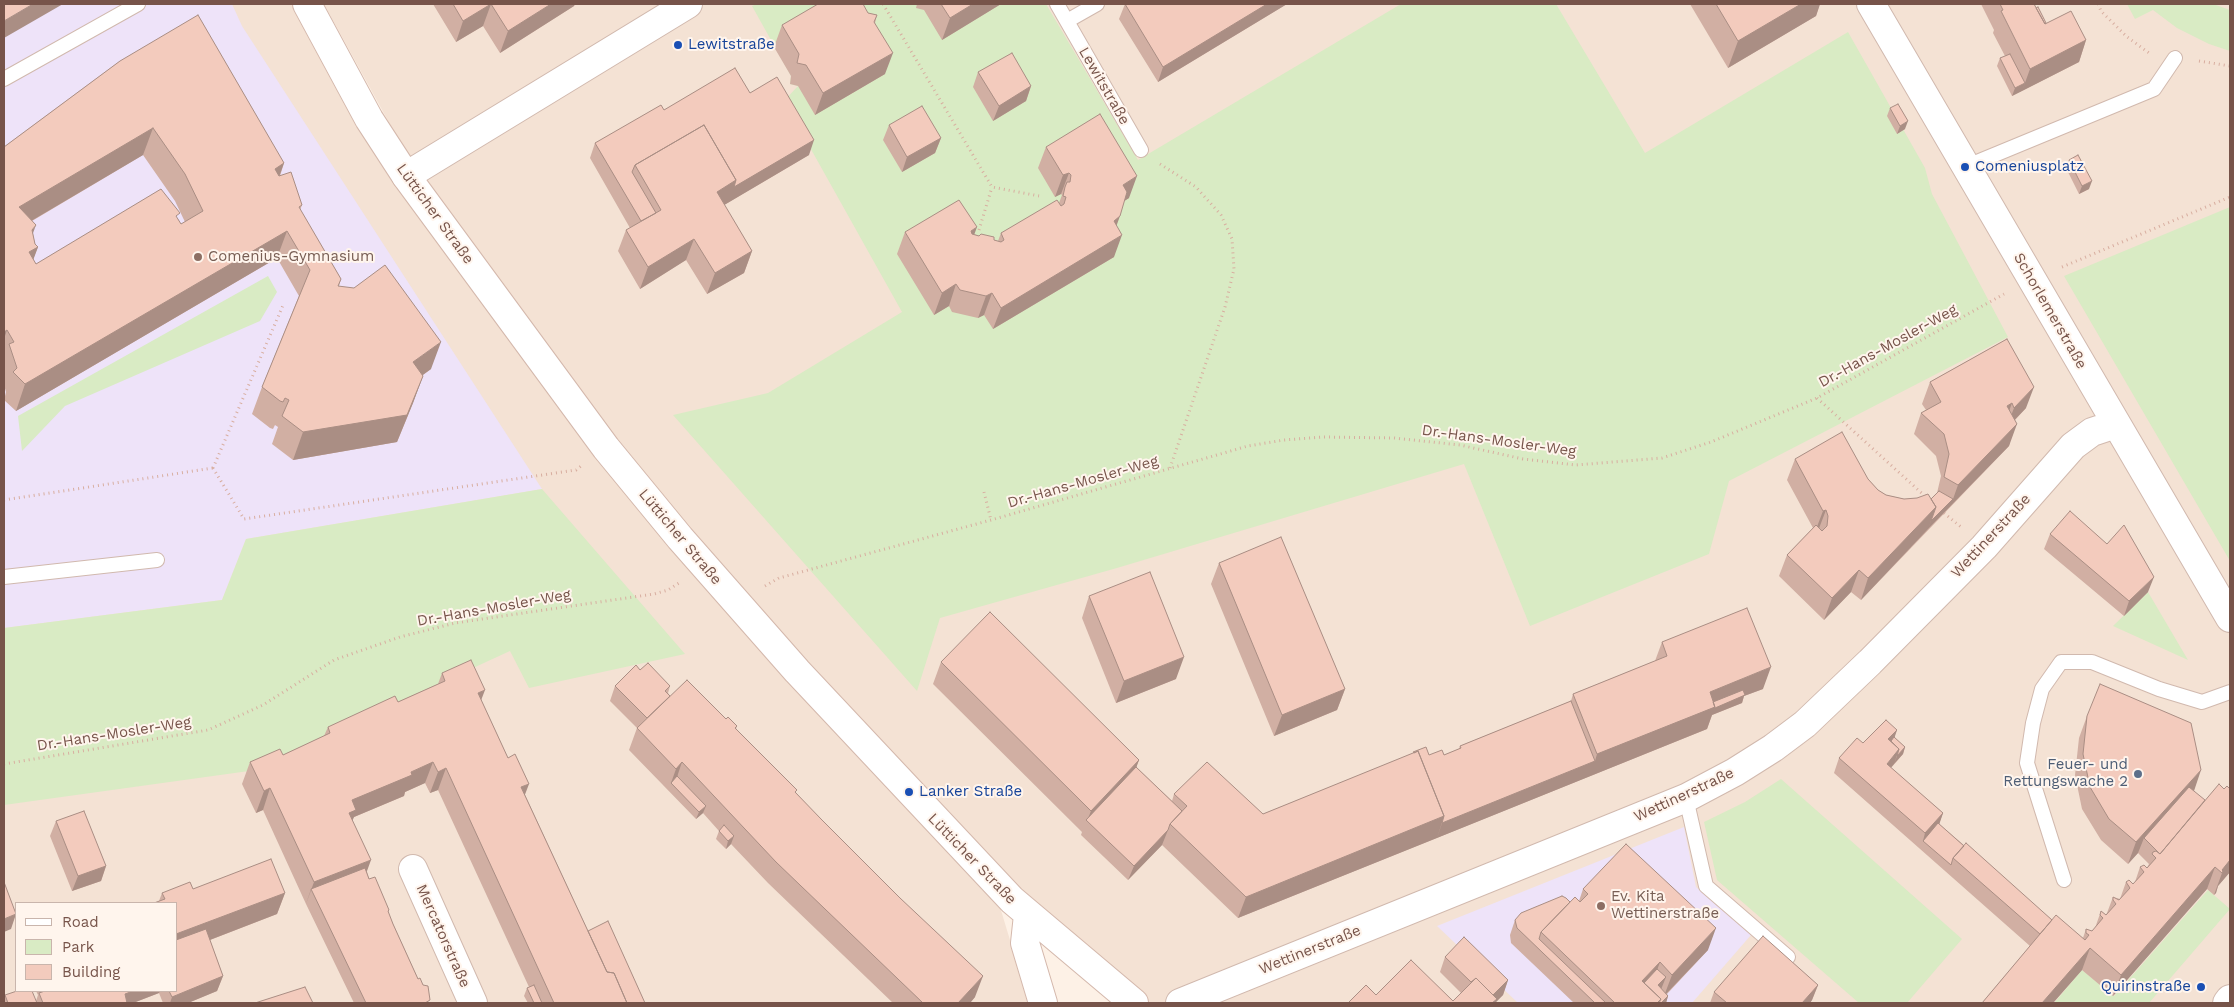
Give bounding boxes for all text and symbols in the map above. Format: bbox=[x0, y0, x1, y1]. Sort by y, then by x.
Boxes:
place label: Lewitstraße bbox=[688, 36, 775, 54]
marker: Lewitstraße bbox=[672, 39, 684, 51]
street label: Lewitstraße bbox=[1075, 44, 1133, 128]
place label: Comeniusplatz bbox=[1975, 158, 2084, 176]
street label: Lütticher Straße bbox=[393, 160, 477, 268]
marker: Comeniusplatz bbox=[1959, 161, 1971, 173]
place label: Comenius-Gymnasium bbox=[208, 248, 374, 266]
street label: Schorlemerstraße bbox=[2009, 250, 2091, 372]
marker: Comenius-Gymnasium bbox=[192, 251, 204, 263]
street label: Dr.-Hans-Mosler-Weg bbox=[1816, 300, 1960, 392]
street label: Dr.-Hans-Mosler-Weg bbox=[1421, 421, 1577, 461]
street label: Dr.-Hans-Mosler-Weg bbox=[1006, 452, 1160, 512]
street label: Lütticher Straße bbox=[635, 485, 725, 589]
street label: Wettinerstraße bbox=[1948, 490, 2034, 582]
street label: Dr.-Hans-Mosler-Weg bbox=[416, 586, 572, 630]
street label: Dr.-Hans-Mosler-Weg bbox=[36, 713, 192, 755]
place label: Feuer- und Rettungswache 2 bbox=[2003, 756, 2128, 791]
street label: Wettinerstraße bbox=[1631, 764, 1737, 826]
marker: Feuer- und Rettungswache 2 bbox=[2132, 768, 2144, 780]
place label: Lanker Straße bbox=[919, 783, 1022, 801]
marker: Lanker Straße bbox=[903, 786, 915, 798]
street label: Lütticher Straße bbox=[924, 810, 1020, 908]
street label: Mercatorstraße bbox=[412, 881, 474, 991]
place label: Ev. Kita Wettinerstraße bbox=[1611, 888, 1719, 923]
marker: Ev. Kita Wettinerstraße bbox=[1595, 900, 1607, 912]
legend bbox=[15, 902, 178, 992]
text: Road bbox=[62, 913, 99, 931]
street label: Wettinerstraße bbox=[1256, 921, 1364, 979]
text: Park bbox=[62, 938, 94, 956]
text: Building bbox=[62, 963, 120, 981]
place label: Quirinstraße bbox=[2101, 978, 2191, 996]
marker: Quirinstraße bbox=[2195, 981, 2207, 993]

